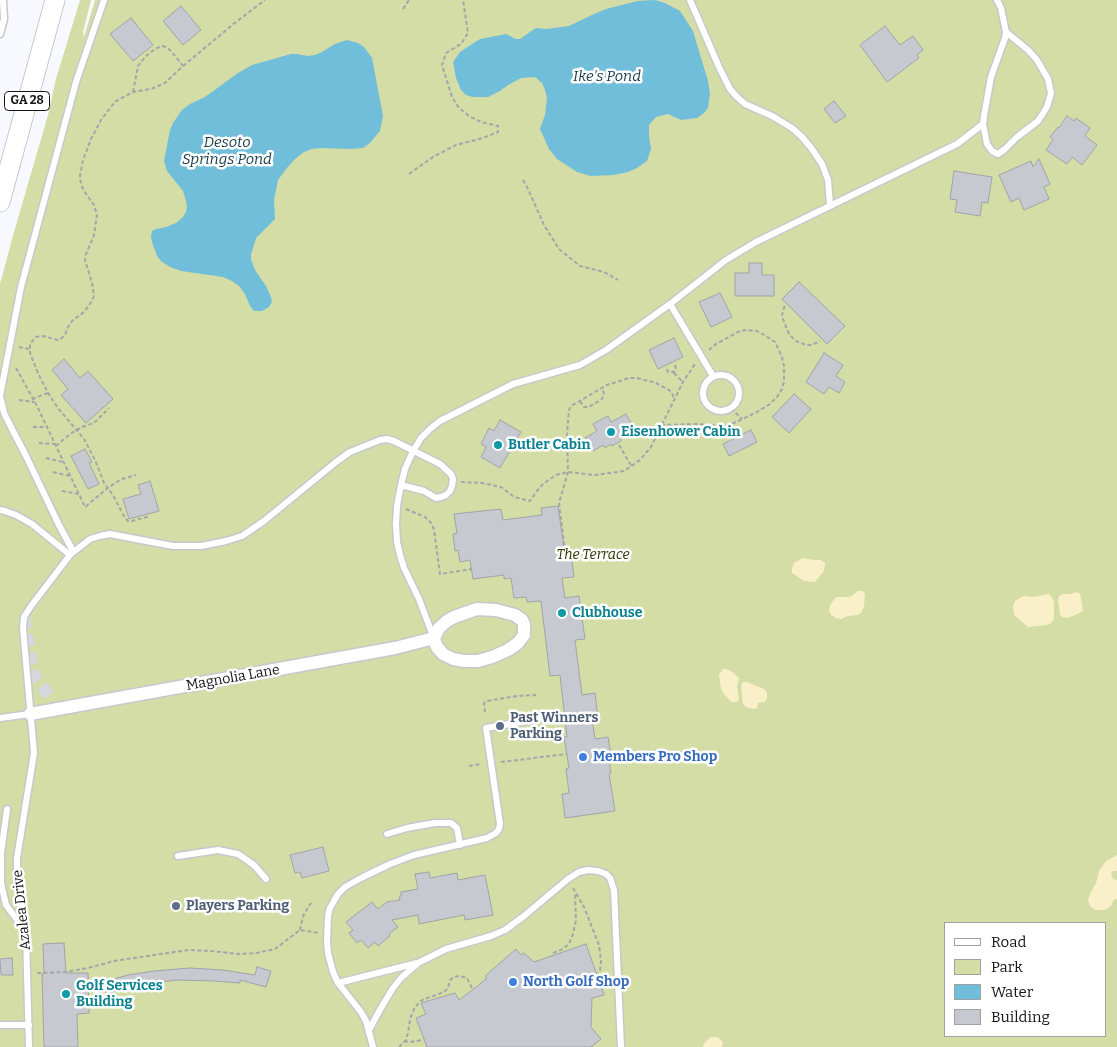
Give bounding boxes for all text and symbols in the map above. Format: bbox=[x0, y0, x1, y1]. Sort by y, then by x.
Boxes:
water label: Ike's Pond bbox=[573, 68, 641, 86]
road number: GA 28 bbox=[5, 92, 50, 110]
water label: Desoto Springs Pond bbox=[182, 134, 272, 169]
place label: Eisenhower Cabin bbox=[621, 424, 741, 440]
marker: Eisenhower Cabin bbox=[605, 426, 617, 438]
place label: Butler Cabin bbox=[508, 437, 591, 453]
marker: Butler Cabin bbox=[492, 439, 504, 451]
park label: The Terrace bbox=[556, 547, 630, 563]
place label: Clubhouse bbox=[572, 605, 642, 621]
marker: Clubhouse bbox=[556, 607, 568, 619]
street label: Magnolia Lane bbox=[185, 662, 281, 694]
place label: Past Winners Parking bbox=[510, 710, 598, 742]
marker: Past Winners Parking bbox=[494, 720, 506, 732]
place label: Members Pro Shop bbox=[593, 749, 717, 765]
marker: Members Pro Shop bbox=[577, 751, 589, 763]
street label: Azalea Drive bbox=[9, 869, 35, 951]
place label: Players Parking bbox=[186, 898, 289, 914]
marker: Players Parking bbox=[170, 900, 182, 912]
legend bbox=[944, 922, 1107, 1037]
text: Road bbox=[991, 933, 1026, 951]
text: Park bbox=[991, 958, 1023, 976]
place label: North Golf Shop bbox=[523, 974, 629, 990]
marker: North Golf Shop bbox=[507, 976, 519, 988]
place label: Golf Services Building bbox=[76, 978, 163, 1010]
text: Water bbox=[991, 983, 1033, 1001]
marker: Golf Services Building bbox=[60, 988, 72, 1000]
text: Building bbox=[991, 1008, 1050, 1026]

